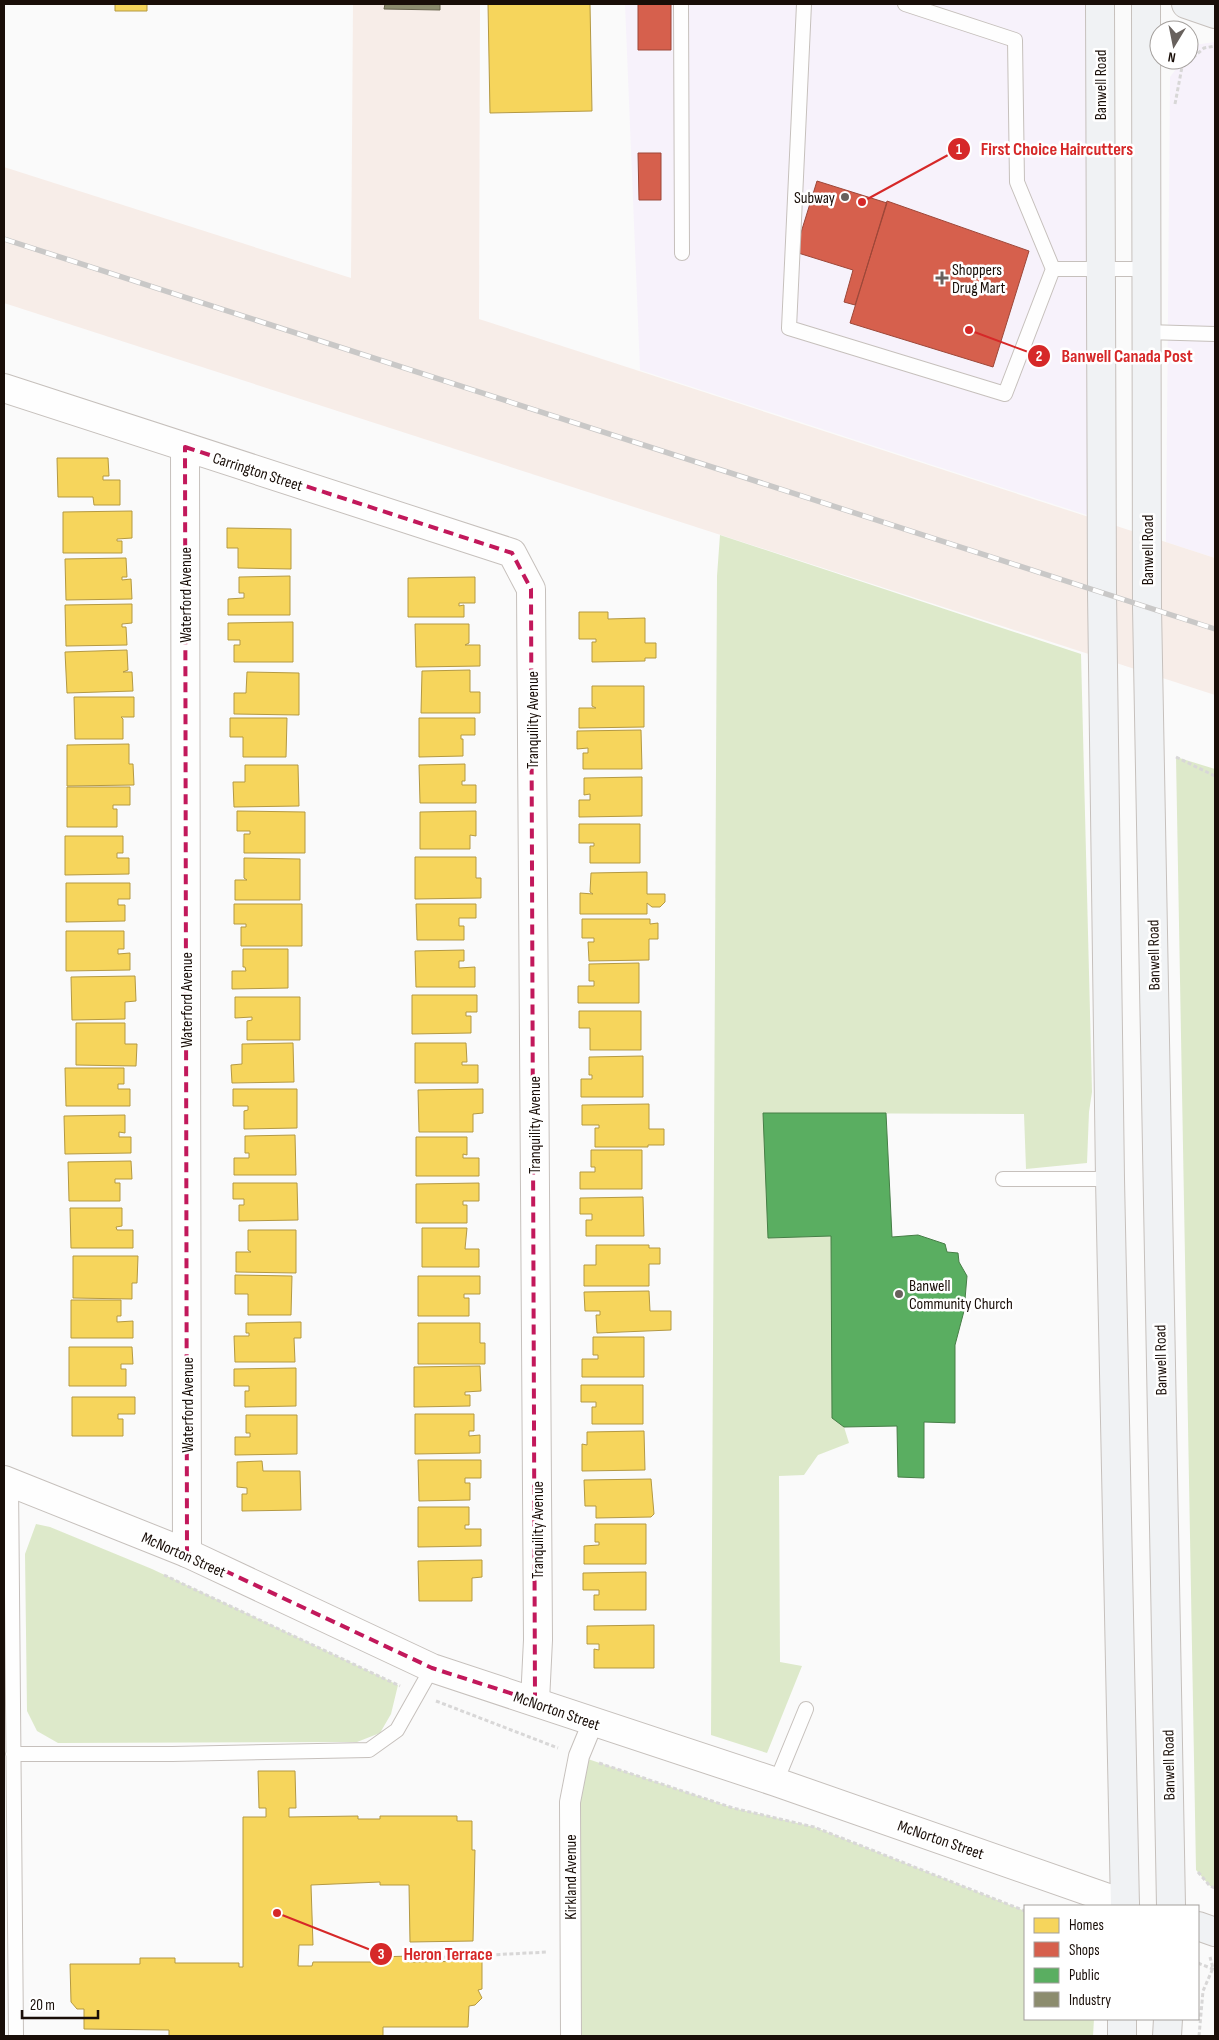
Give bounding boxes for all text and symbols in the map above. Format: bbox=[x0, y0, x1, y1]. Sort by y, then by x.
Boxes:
north arrow bbox=[1149, 20, 1199, 70]
text: N bbox=[1167, 48, 1177, 66]
street label: Banwell Road bbox=[1092, 50, 1111, 120]
callout: First Choice Haircutters bbox=[946, 132, 1144, 165]
text: First Choice Haircutters bbox=[981, 139, 1133, 160]
text: 1 bbox=[956, 140, 962, 159]
place label: Subway bbox=[794, 189, 835, 208]
marker: Subway bbox=[839, 191, 851, 203]
place label: Shoppers Drug Mart bbox=[952, 261, 1006, 298]
marker: Shoppers Drug Mart bbox=[936, 272, 948, 284]
callout: Banwell Canada Post bbox=[1026, 339, 1203, 372]
text: Banwell Canada Post bbox=[1061, 346, 1193, 367]
text: 2 bbox=[1036, 347, 1042, 366]
street label: Carrington Street bbox=[210, 449, 305, 496]
street label: Banwell Road bbox=[1139, 515, 1158, 585]
street label: Waterford Avenue bbox=[177, 547, 196, 643]
street label: Tranquility Avenue bbox=[524, 671, 543, 769]
street label: Banwell Road bbox=[1144, 919, 1165, 990]
street label: Waterford Avenue bbox=[178, 952, 197, 1048]
street label: Tranquility Avenue bbox=[526, 1076, 545, 1174]
place label: Banwell Community Church bbox=[909, 1277, 1013, 1314]
marker: Banwell Community Church bbox=[893, 1288, 905, 1300]
street label: Banwell Road bbox=[1151, 1324, 1172, 1395]
street label: Waterford Avenue bbox=[179, 1357, 198, 1453]
street label: Tranquility Avenue bbox=[529, 1481, 548, 1579]
street label: McNorton Street bbox=[138, 1528, 228, 1582]
street label: McNorton Street bbox=[511, 1688, 602, 1735]
street label: Banwell Road bbox=[1159, 1729, 1180, 1800]
street label: McNorton Street bbox=[895, 1817, 986, 1864]
street label: Kirkland Avenue bbox=[562, 1834, 581, 1920]
legend bbox=[1024, 1905, 1199, 2020]
text: Homes bbox=[1069, 1916, 1104, 1935]
callout: Heron Terrace bbox=[368, 1937, 502, 1970]
text: Shops bbox=[1069, 1941, 1100, 1960]
text: Heron Terrace bbox=[403, 1944, 493, 1965]
text: 3 bbox=[378, 1945, 385, 1964]
text: Public bbox=[1069, 1966, 1100, 1985]
scale bar bbox=[22, 1988, 99, 2020]
text: Industry bbox=[1069, 1991, 1111, 2010]
text: 20 m bbox=[30, 1996, 55, 2015]

